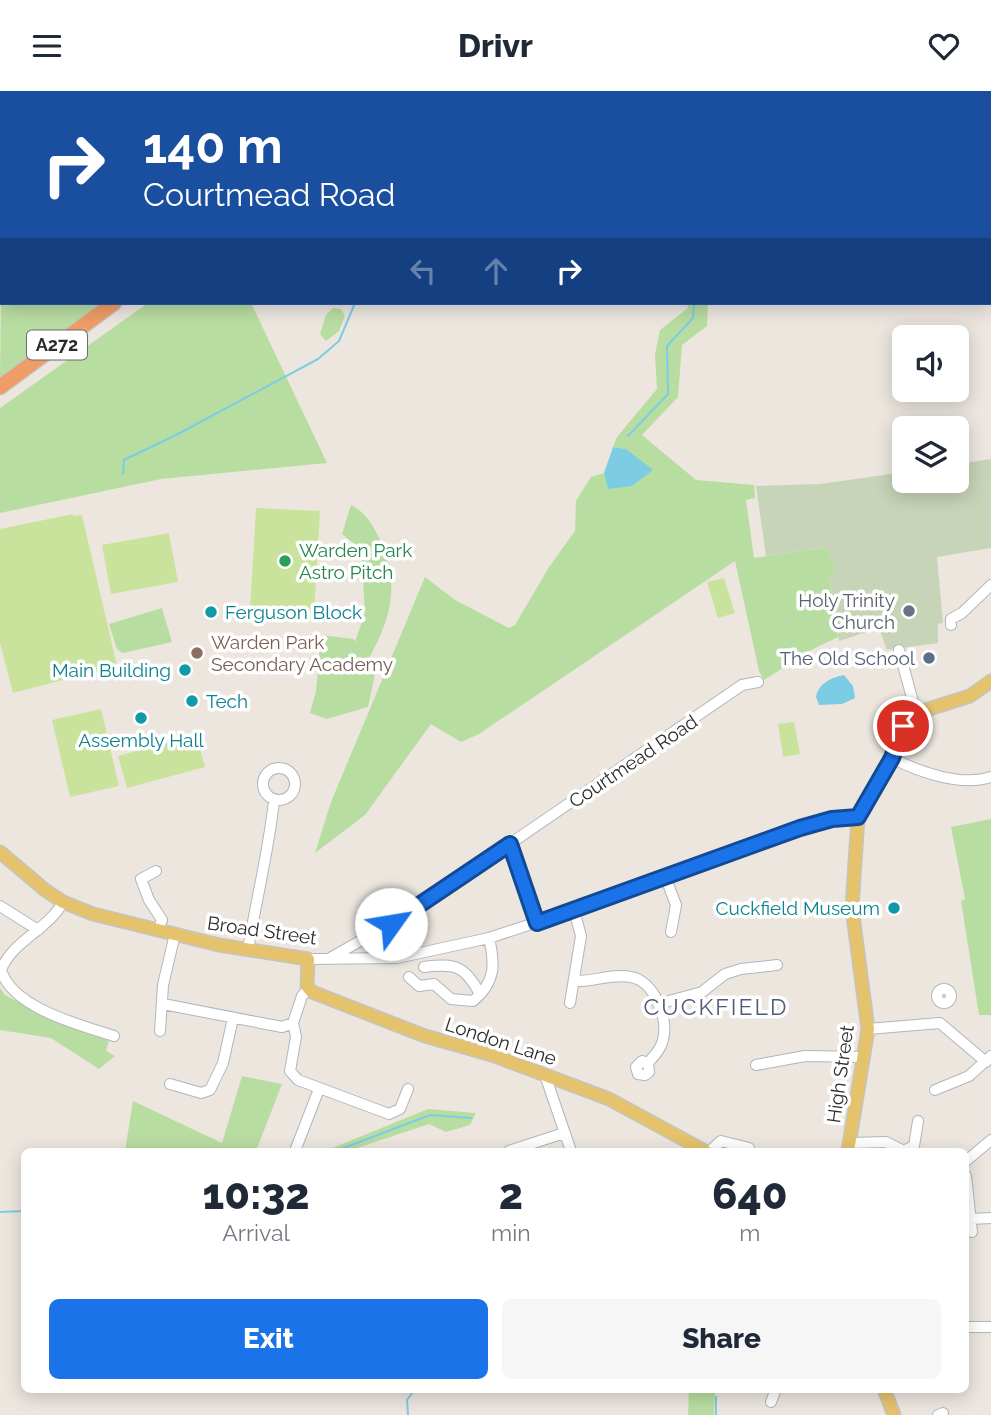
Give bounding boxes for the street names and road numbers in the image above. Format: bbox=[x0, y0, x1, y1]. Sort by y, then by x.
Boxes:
road number: A272 bbox=[27, 331, 87, 359]
street label: Courtmead Road bbox=[565, 710, 701, 812]
street label: Broad Street bbox=[206, 911, 319, 949]
street label: London Lane bbox=[442, 1013, 560, 1069]
street label: High Street bbox=[822, 1023, 858, 1124]

